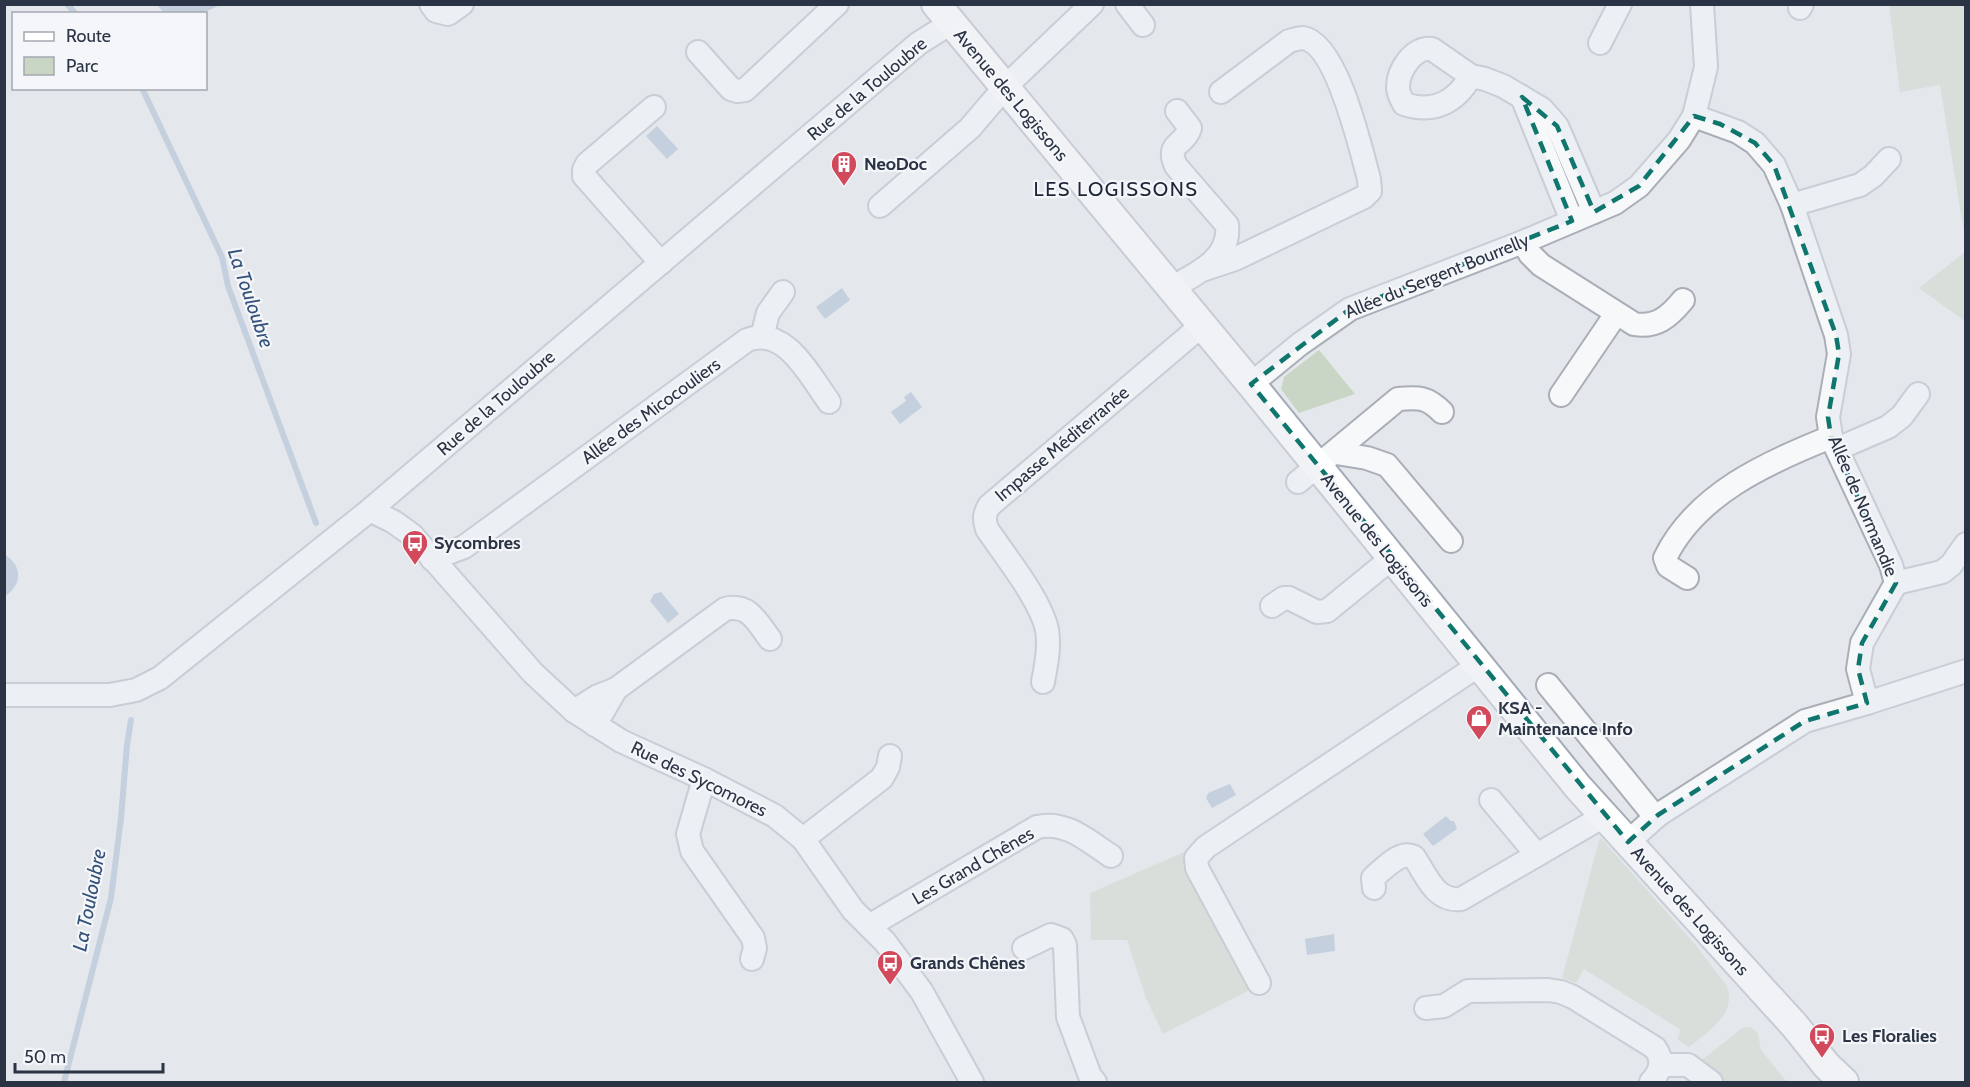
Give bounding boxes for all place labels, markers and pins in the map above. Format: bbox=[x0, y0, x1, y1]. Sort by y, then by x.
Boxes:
building icon: NeoDoc bbox=[829, 149, 859, 187]
place label: NeoDoc bbox=[864, 153, 927, 175]
bus stop icon: Sycombres bbox=[400, 528, 430, 566]
place label: Sycombres bbox=[434, 532, 521, 554]
place label: KSA - Maintenance Info bbox=[1498, 697, 1633, 740]
shop icon: KSA - Maintenance Info bbox=[1464, 703, 1494, 741]
bus stop icon: Grands Chênes bbox=[875, 948, 905, 986]
place label: Grands Chênes bbox=[910, 952, 1026, 974]
bus stop icon: Les Floralies bbox=[1807, 1021, 1837, 1059]
place label: Les Floralies bbox=[1842, 1025, 1937, 1047]

